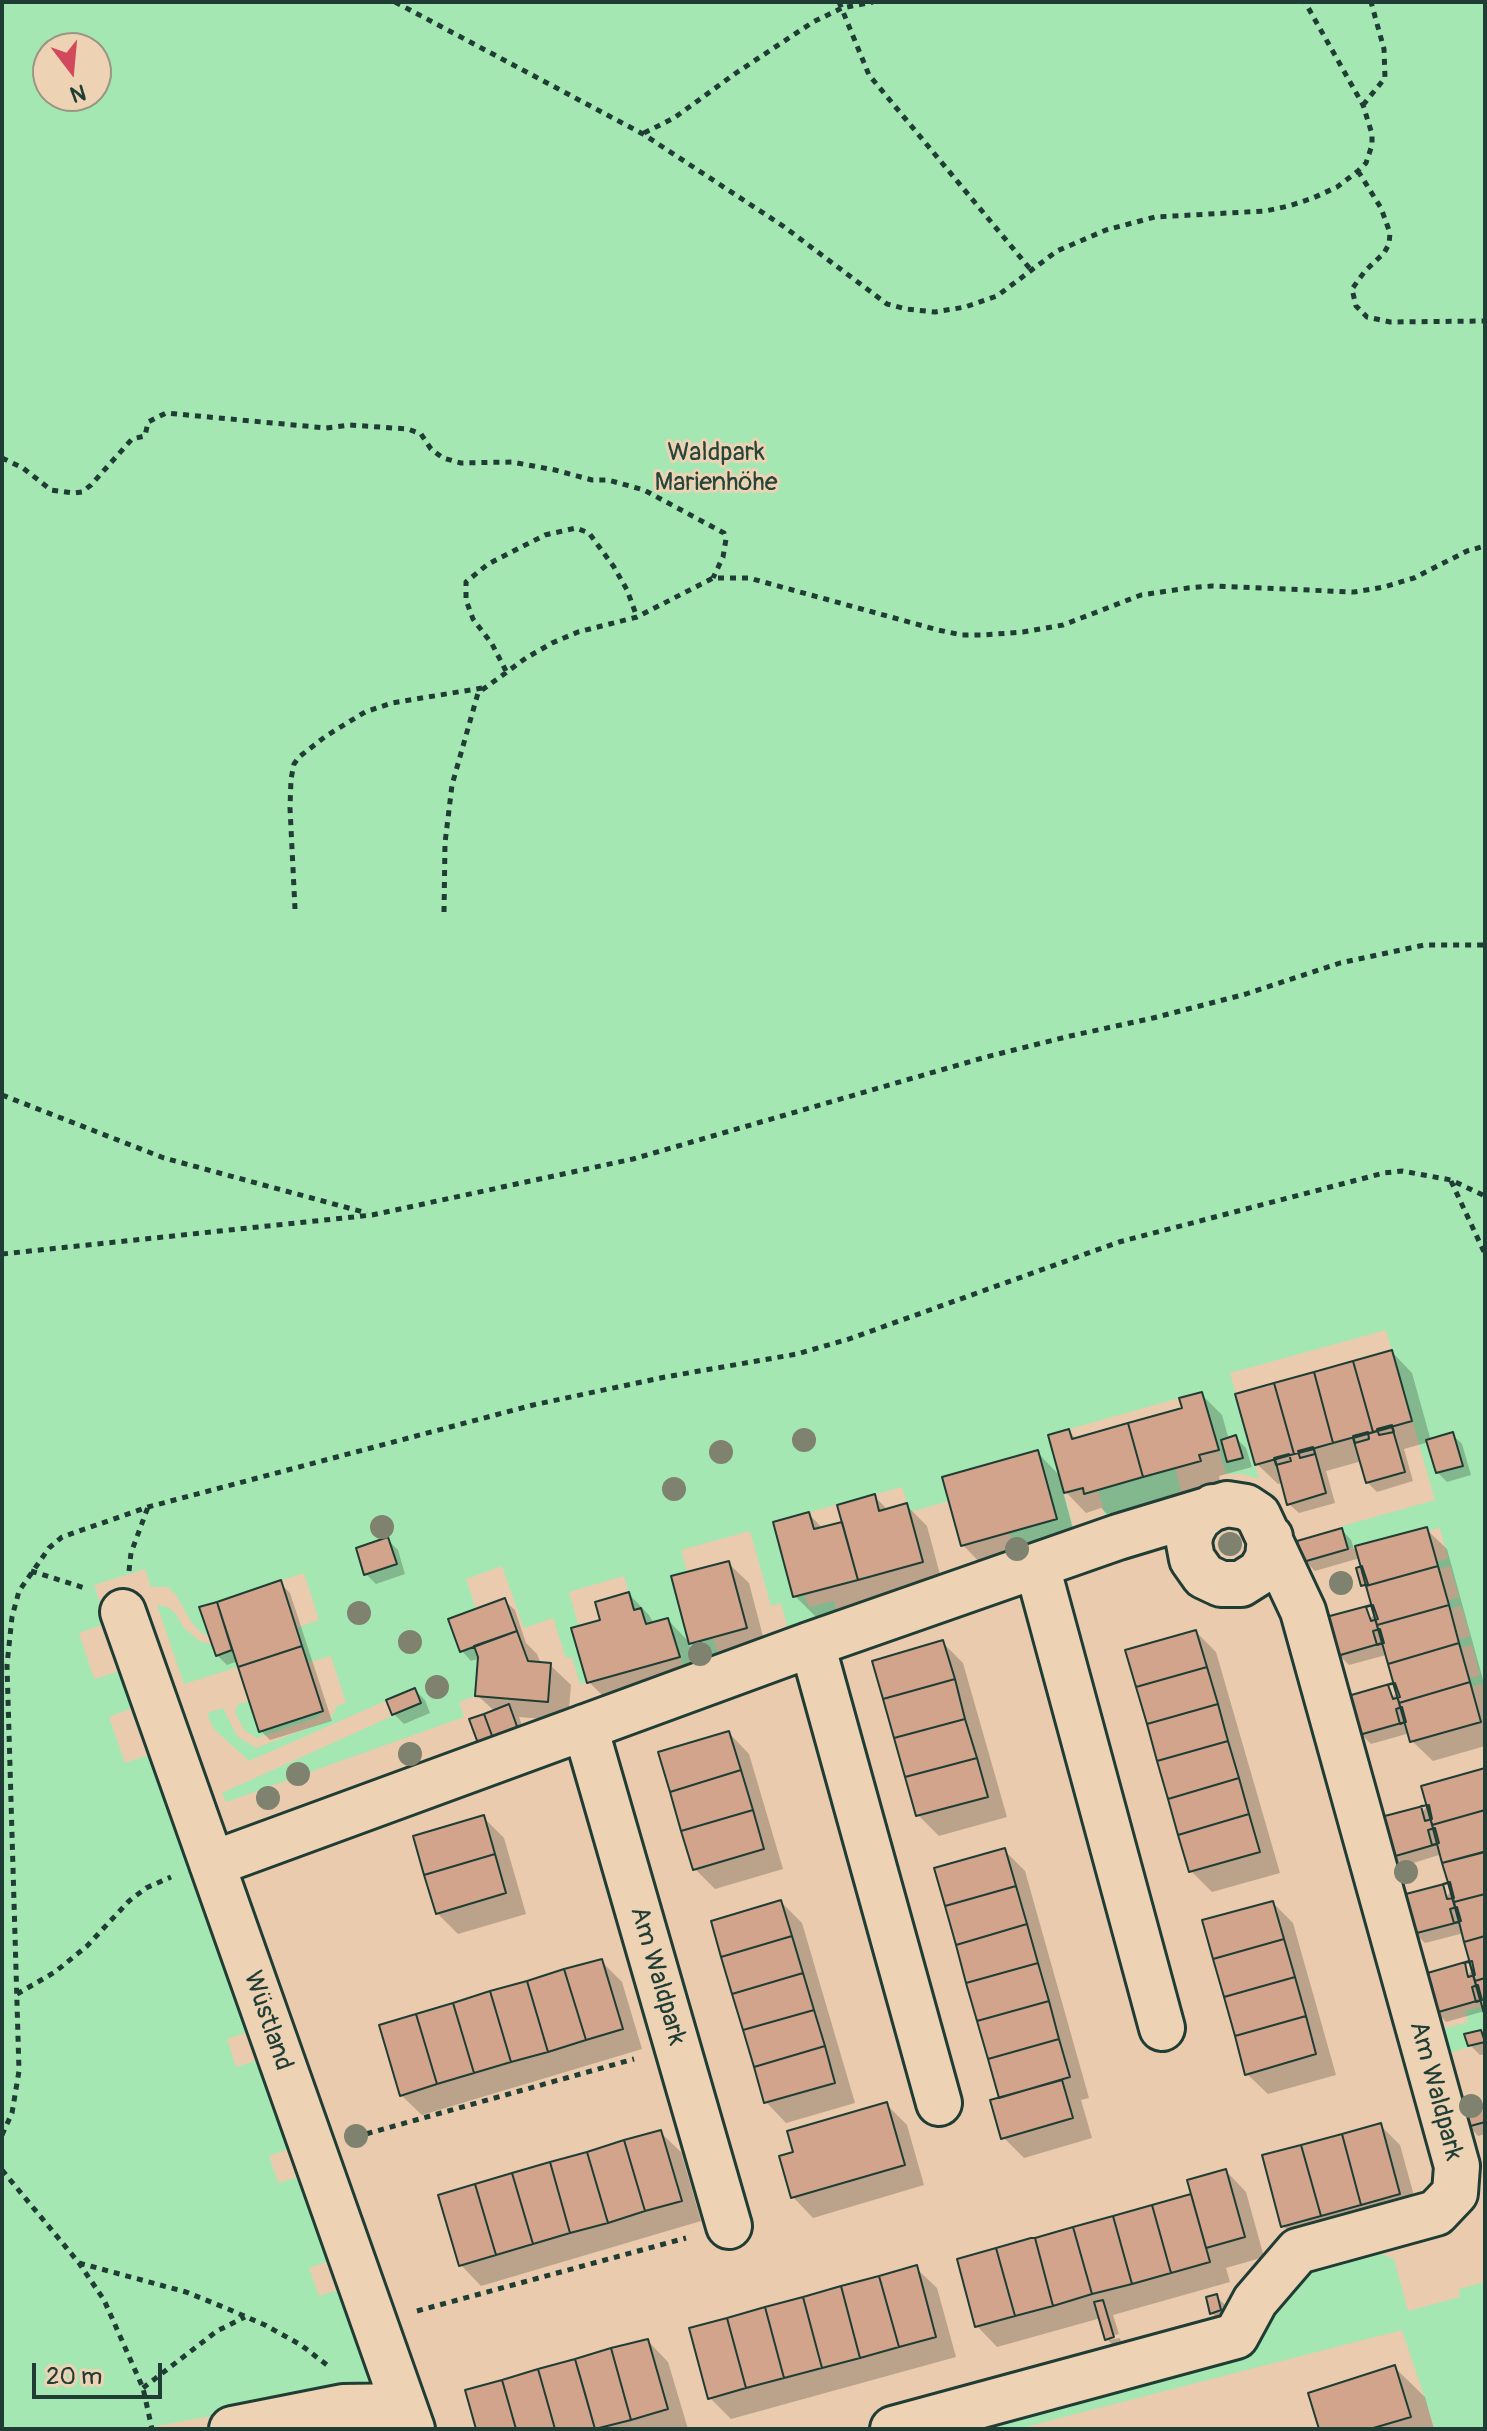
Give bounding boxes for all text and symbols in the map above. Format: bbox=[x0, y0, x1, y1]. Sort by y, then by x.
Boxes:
north arrow bbox=[32, 32, 112, 112]
text: N bbox=[67, 78, 89, 109]
park label: Waldpark Marienhöhe bbox=[654, 437, 778, 498]
street label: Am Waldpark bbox=[622, 1903, 692, 2049]
street label: Wüstland bbox=[236, 1967, 298, 2075]
street label: Am Waldpark bbox=[1401, 2018, 1469, 2164]
scale bar bbox=[36, 2347, 166, 2397]
text: 20 m bbox=[46, 2362, 102, 2391]

